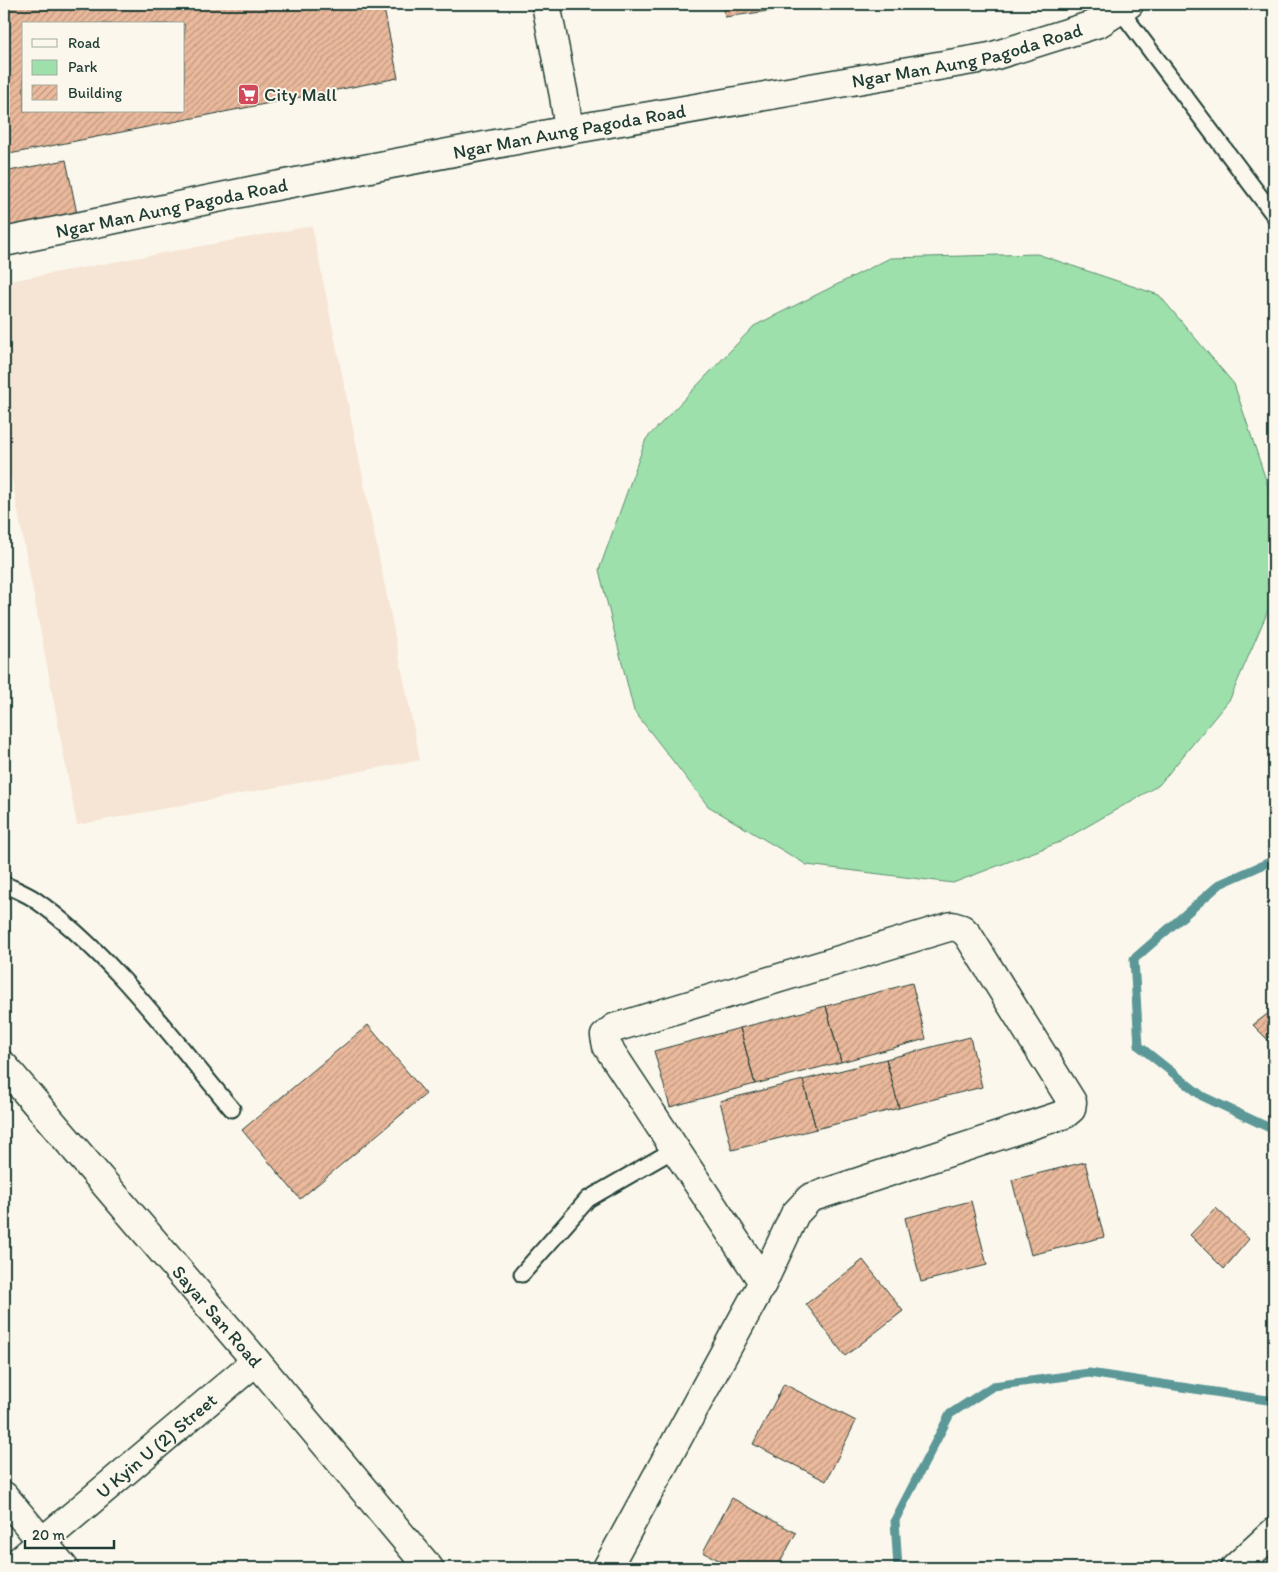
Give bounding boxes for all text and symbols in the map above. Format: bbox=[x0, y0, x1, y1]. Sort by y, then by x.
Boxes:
street label: Ngar Man Aung Pagoda Road bbox=[850, 18, 1085, 93]
legend bbox=[22, 22, 185, 112]
text: Road bbox=[68, 34, 101, 52]
text: Park bbox=[68, 58, 98, 76]
supermarket icon: City Mall bbox=[236, 82, 260, 106]
place label: City Mall bbox=[264, 83, 337, 106]
text: Building bbox=[68, 84, 122, 102]
street label: Ngar Man Aung Pagoda Road bbox=[451, 99, 687, 164]
street label: Ngar Man Aung Pagoda Road bbox=[54, 173, 289, 243]
street label: Sayar San Road bbox=[167, 1261, 268, 1373]
street label: U Kyin U (2) Street bbox=[91, 1388, 222, 1503]
scale bar bbox=[25, 1517, 114, 1549]
text: 20 m bbox=[32, 1526, 66, 1544]

